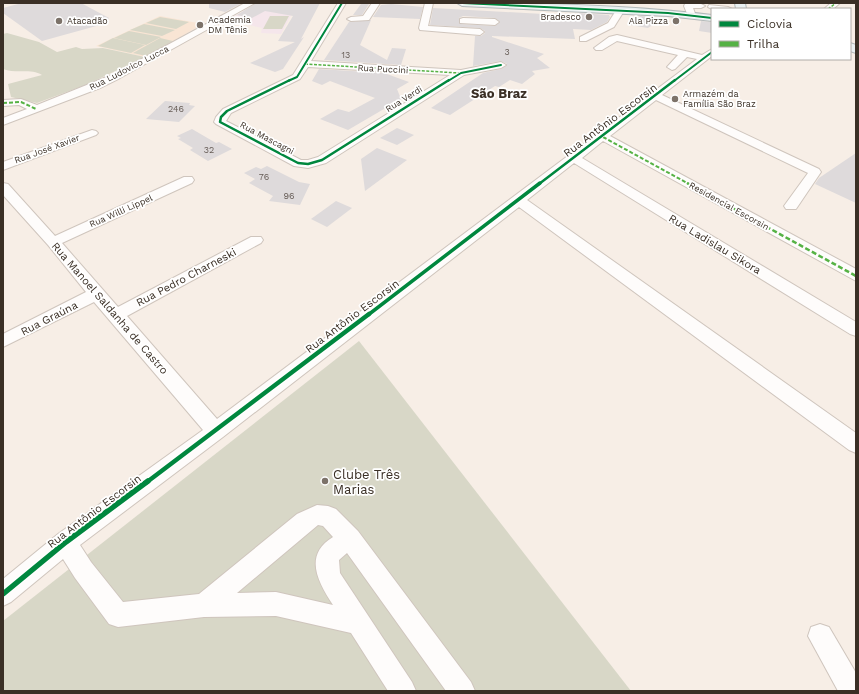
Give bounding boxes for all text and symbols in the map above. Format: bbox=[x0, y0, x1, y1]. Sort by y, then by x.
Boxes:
legend bbox=[711, 8, 851, 60]
place label: Bradesco bbox=[540, 12, 581, 22]
marker: Bradesco bbox=[584, 12, 594, 22]
place label: Academia DM Tênis bbox=[208, 15, 251, 35]
marker: Atacadão bbox=[54, 16, 64, 26]
place label: Atacadão bbox=[67, 16, 108, 26]
place label: Ala Pizza bbox=[629, 16, 668, 26]
marker: Ala Pizza bbox=[671, 16, 681, 26]
text: Ciclovia bbox=[747, 17, 792, 31]
marker: Academia DM Tênis bbox=[195, 20, 205, 30]
text: Trilha bbox=[747, 37, 780, 51]
street label: Rua Ludovico Lucca bbox=[88, 44, 170, 92]
house number: 3 bbox=[504, 47, 510, 57]
house number: 13 bbox=[342, 50, 350, 60]
street label: Rua Puccini bbox=[357, 63, 409, 75]
street label: Rua Antônio Escorsin bbox=[561, 81, 660, 160]
street label: Rua Verdi bbox=[384, 84, 424, 114]
district label: São Braz bbox=[471, 86, 527, 101]
place label: Armazém da Família São Braz bbox=[683, 89, 756, 109]
marker: Armazém da Família São Braz bbox=[670, 94, 680, 104]
house number: 246 bbox=[168, 104, 184, 114]
street label: Rua Mascagni bbox=[238, 120, 296, 156]
street label: Rua José Xavier bbox=[13, 132, 81, 165]
house number: 32 bbox=[204, 145, 214, 155]
house number: 76 bbox=[259, 172, 269, 182]
street label: Residencial Escorsin bbox=[687, 180, 771, 232]
house number: 96 bbox=[283, 191, 295, 201]
street label: Rua Willi Lippel bbox=[88, 192, 154, 229]
street label: Rua Ladislau Sikora bbox=[666, 212, 763, 277]
street label: Rua Manoel Saldanha de Castro bbox=[49, 240, 171, 377]
street label: Rua Pedro Charneski bbox=[134, 246, 239, 309]
street label: Rua Antônio Escorsin bbox=[303, 277, 402, 356]
street label: Rua Graúna bbox=[19, 299, 80, 338]
place label: Clube Três Marias bbox=[333, 467, 400, 497]
street label: Rua Antônio Escorsin bbox=[45, 472, 144, 551]
marker: Clube Três Marias bbox=[320, 476, 330, 486]

